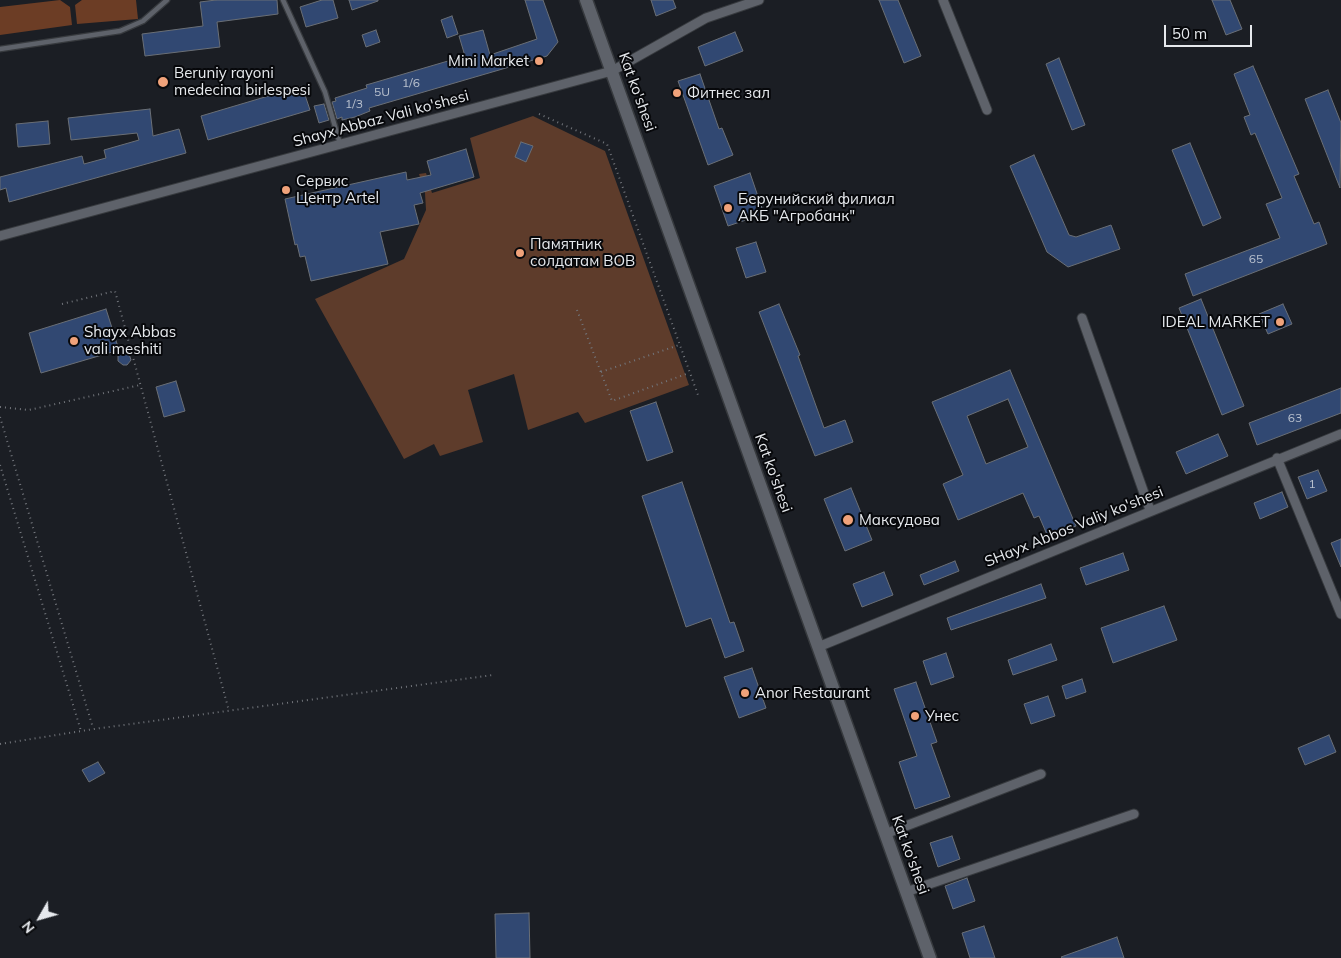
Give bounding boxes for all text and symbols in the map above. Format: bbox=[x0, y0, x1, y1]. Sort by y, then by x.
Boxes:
scale bar bbox=[1166, 15, 1254, 47]
text: 50 m bbox=[1172, 24, 1207, 43]
street label: Kat ko'shesi bbox=[614, 50, 660, 134]
place label: Mini Market bbox=[448, 52, 529, 70]
marker: Mini Market bbox=[533, 55, 545, 67]
place label: Beruniy rayoni medecina birlespesi bbox=[174, 64, 311, 99]
marker: Beruniy rayoni medecina birlespesi bbox=[156, 75, 170, 89]
house number: 1/6 bbox=[402, 76, 420, 90]
place label: Фитнес зал bbox=[687, 84, 770, 102]
house number: 5U bbox=[374, 85, 390, 99]
street label: Shayx Abbaz Vali ko'shesi bbox=[291, 87, 471, 151]
marker: Фитнес зал bbox=[671, 87, 683, 99]
house number: 1/3 bbox=[345, 97, 363, 111]
place label: Сервис Центр Artel bbox=[296, 172, 379, 207]
marker: Сервис Центр Artel bbox=[280, 184, 292, 196]
place label: Берунийский филиал АКБ "Агробанк" bbox=[738, 190, 895, 225]
marker: Берунийский филиал АКБ "Агробанк" bbox=[722, 202, 734, 214]
place label: Памятник солдатам ВОВ bbox=[530, 235, 635, 270]
marker: Памятник солдатам ВОВ bbox=[514, 247, 526, 259]
house number: 65 bbox=[1249, 252, 1263, 266]
place label: IDEAL MARKET bbox=[1162, 313, 1270, 331]
marker: IDEAL MARKET bbox=[1274, 316, 1286, 328]
place label: Shayx Abbas vali meshiti bbox=[84, 323, 176, 358]
marker: Shayx Abbas vali meshiti bbox=[68, 335, 80, 347]
house number: 63 bbox=[1288, 411, 1302, 425]
street label: Kat ko'shesi bbox=[750, 431, 796, 515]
house number: 1 bbox=[1308, 477, 1316, 491]
street label: SHayx Abbos Valiy ko'shesi bbox=[982, 483, 1166, 571]
place label: Максудова bbox=[859, 511, 940, 529]
marker: Максудова bbox=[841, 513, 855, 527]
place label: Anor Restaurant bbox=[755, 684, 870, 702]
marker: Anor Restaurant bbox=[739, 687, 751, 699]
place label: Унес bbox=[925, 707, 959, 725]
marker: Унес bbox=[909, 710, 921, 722]
street label: Kat ko'shesi bbox=[887, 813, 933, 897]
north arrow bbox=[15, 893, 65, 943]
text: N bbox=[18, 918, 39, 937]

